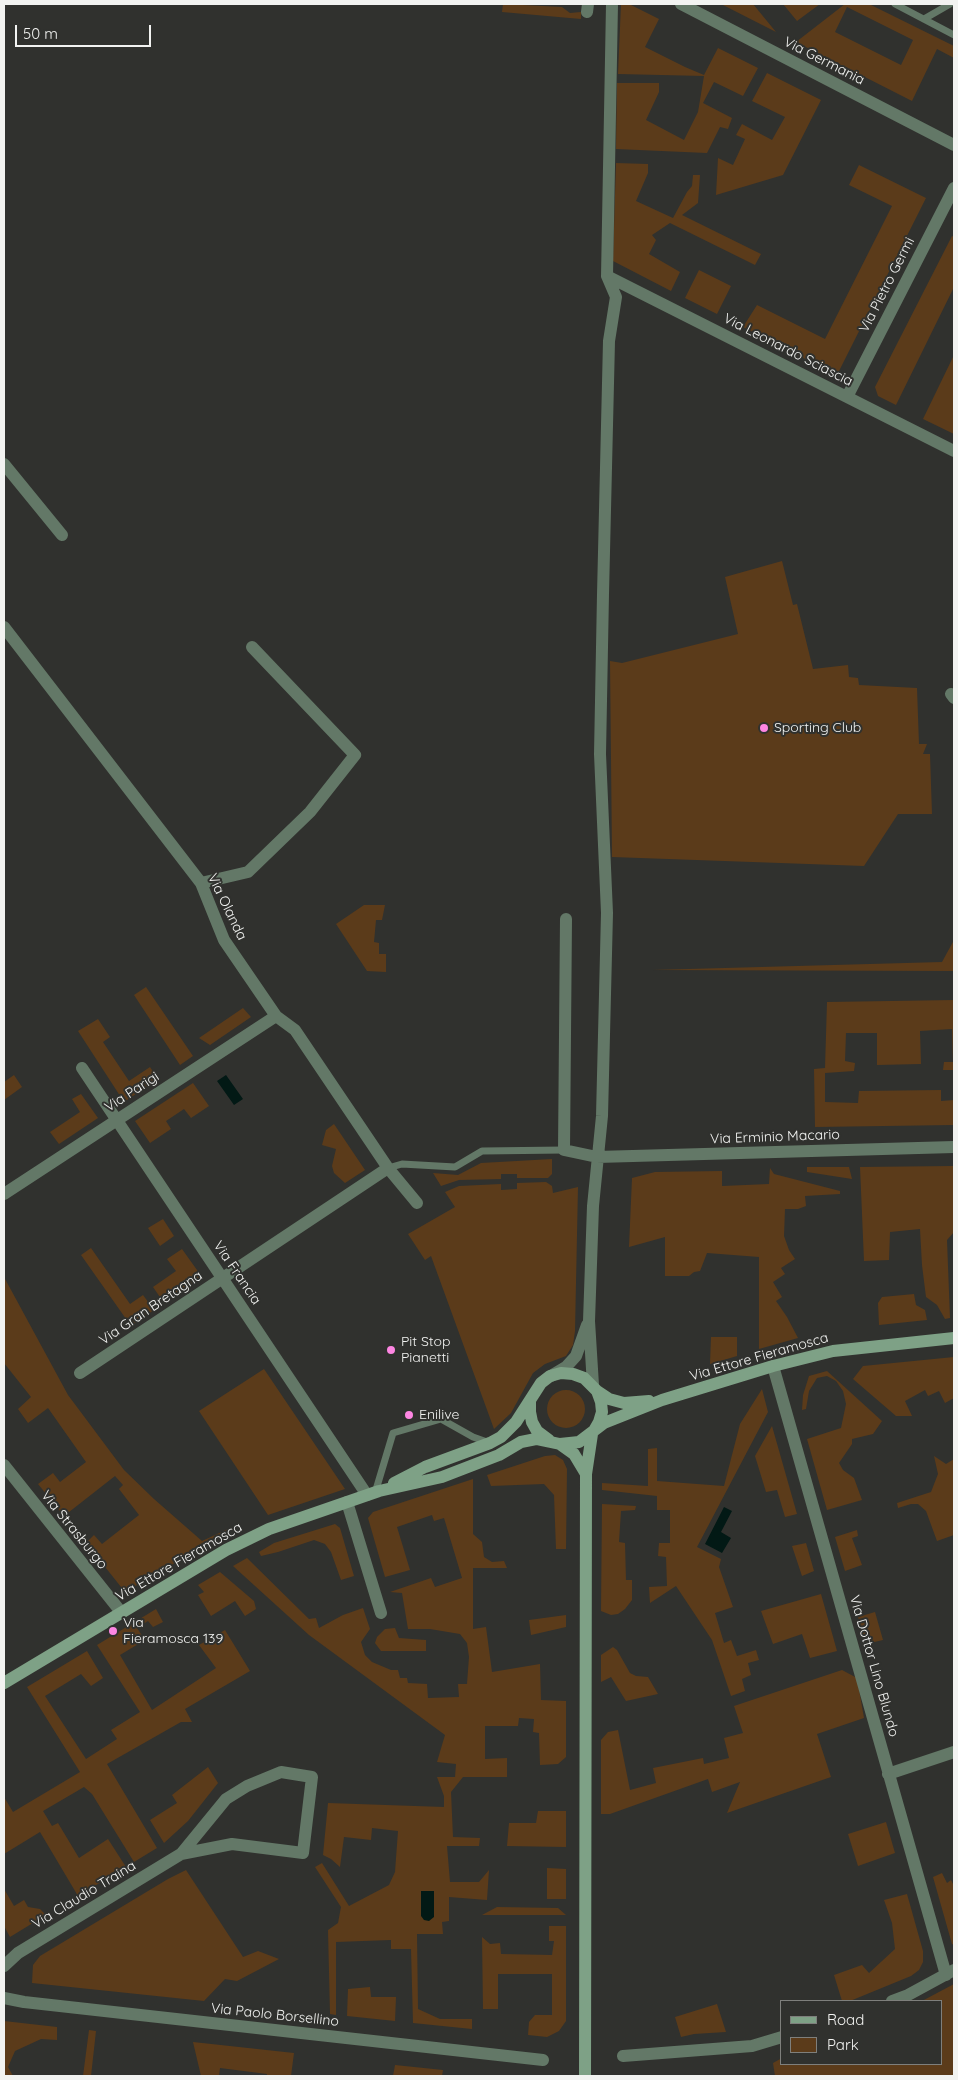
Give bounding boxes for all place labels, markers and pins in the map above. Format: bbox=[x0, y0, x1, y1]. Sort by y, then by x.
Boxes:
place label: Sporting Club bbox=[774, 720, 861, 736]
marker: Sporting Club bbox=[758, 722, 770, 734]
place label: Pit Stop Pianetti bbox=[401, 1334, 450, 1366]
marker: Pit Stop Pianetti bbox=[385, 1344, 397, 1356]
place label: Enilive bbox=[419, 1407, 460, 1423]
marker: Enilive bbox=[403, 1409, 415, 1421]
place label: Via Fieramosca 139 bbox=[123, 1615, 223, 1648]
marker: Via Fieramosca 139 bbox=[107, 1625, 119, 1637]

